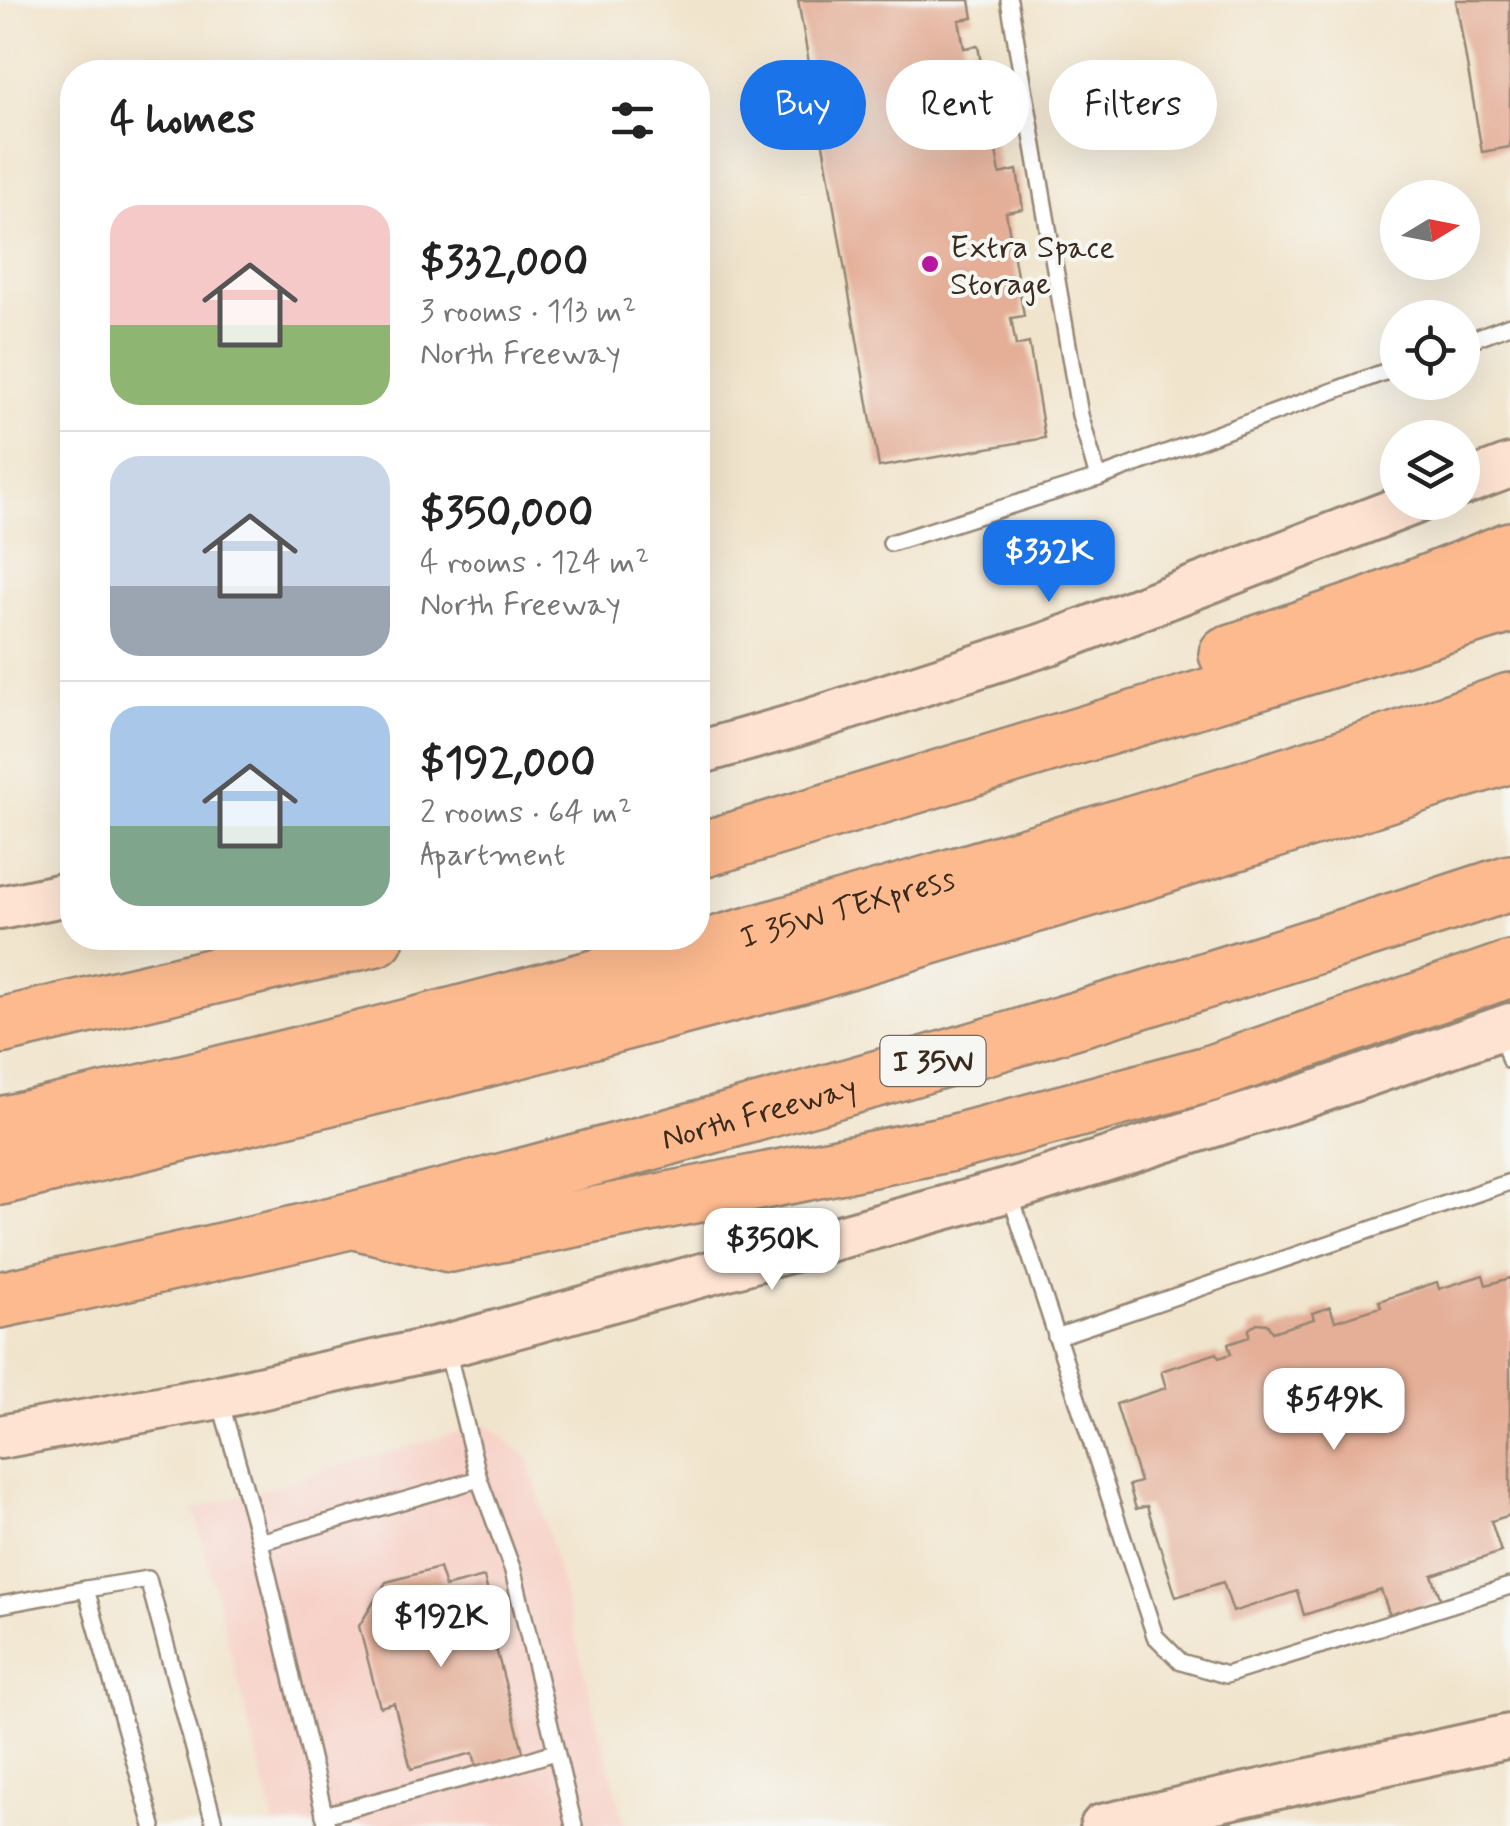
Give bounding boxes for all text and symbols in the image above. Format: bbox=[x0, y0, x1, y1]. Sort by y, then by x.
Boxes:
chip: Buy bbox=[740, 60, 866, 150]
chip: Rent bbox=[886, 60, 1029, 150]
chip: Filters bbox=[1049, 60, 1217, 150]
text: 4 homes bbox=[110, 93, 256, 148]
icon: filters bbox=[605, 93, 660, 148]
north arrow bbox=[1380, 180, 1480, 280]
map controls bbox=[1380, 180, 1480, 520]
place label: Extra Space Storage bbox=[950, 227, 1115, 306]
text: $332,000 bbox=[420, 236, 588, 291]
icon: home bbox=[190, 245, 310, 365]
marker: Extra Space Storage bbox=[919, 253, 941, 275]
text: 3 rooms · 113 m² bbox=[420, 291, 636, 333]
button: locate bbox=[1380, 300, 1480, 400]
text: North Freeway bbox=[420, 333, 621, 375]
button: layers bbox=[1380, 420, 1480, 520]
text: $350,000 bbox=[420, 487, 593, 542]
icon: home bbox=[190, 496, 310, 616]
pin: $332K bbox=[979, 520, 1119, 605]
text: $332K bbox=[1005, 531, 1093, 573]
text: 4 rooms · 124 m² bbox=[420, 542, 649, 584]
text: North Freeway bbox=[420, 584, 621, 626]
text: $192,000 bbox=[420, 737, 595, 792]
icon: home bbox=[190, 746, 310, 866]
text: 2 rooms · 64 m² bbox=[420, 792, 632, 834]
text: Apartment bbox=[420, 834, 565, 876]
street label: I 35W TEXpress bbox=[736, 858, 960, 960]
road number: I 35W bbox=[880, 1036, 986, 1086]
street label: North Freeway bbox=[657, 1067, 862, 1161]
pin: $350K bbox=[702, 1208, 842, 1293]
text: $350K bbox=[726, 1219, 818, 1261]
pin: $549K bbox=[1264, 1368, 1404, 1453]
text: $549K bbox=[1286, 1379, 1382, 1421]
pin: $192K bbox=[371, 1585, 511, 1670]
text: $192K bbox=[394, 1596, 488, 1638]

